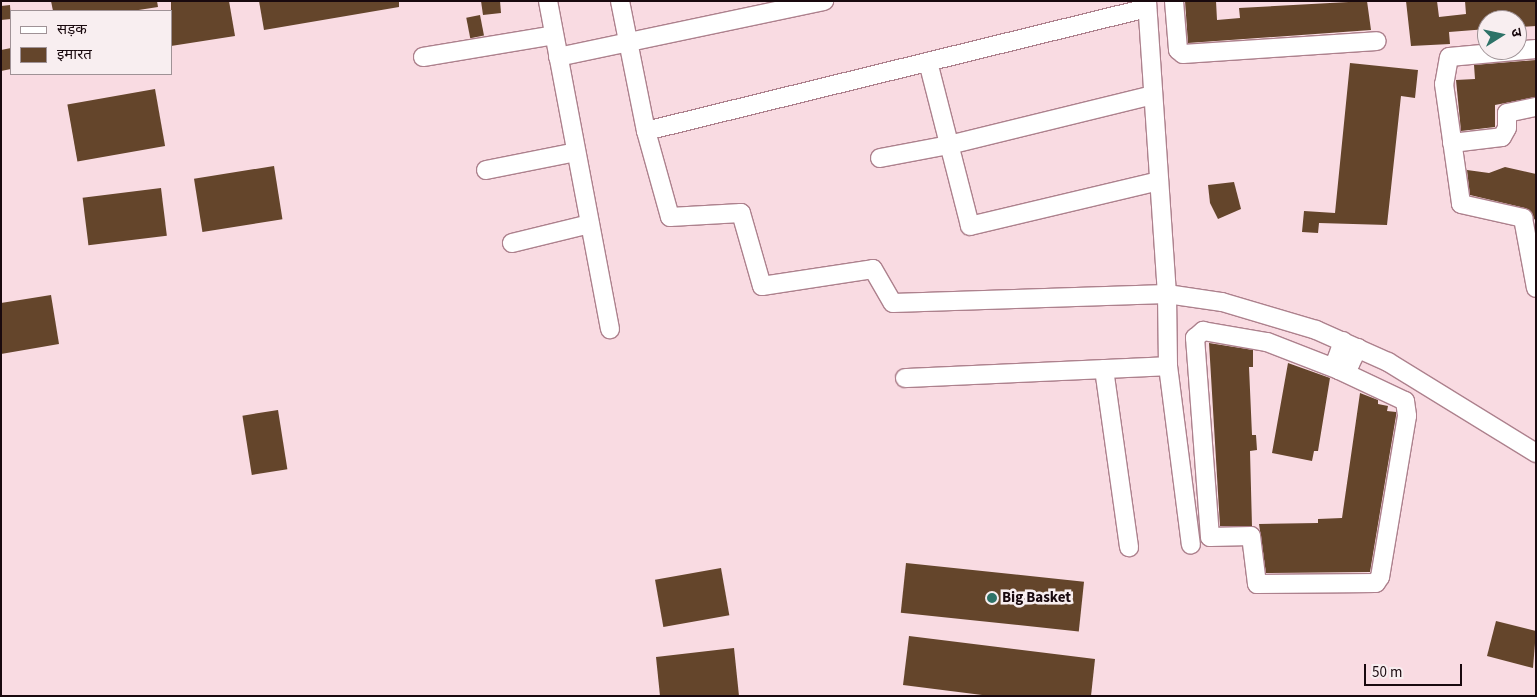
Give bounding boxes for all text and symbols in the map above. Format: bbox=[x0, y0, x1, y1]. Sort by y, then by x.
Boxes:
legend bbox=[10, 10, 172, 75]
north arrow bbox=[1477, 10, 1527, 60]
text: सड़क bbox=[57, 19, 87, 40]
text: उ bbox=[1505, 27, 1526, 38]
text: इमारत bbox=[57, 44, 92, 65]
place label: Big Basket bbox=[1002, 589, 1071, 607]
marker: Big Basket bbox=[986, 592, 998, 604]
scale bar bbox=[1367, 654, 1464, 686]
text: 50 m bbox=[1372, 662, 1402, 683]

